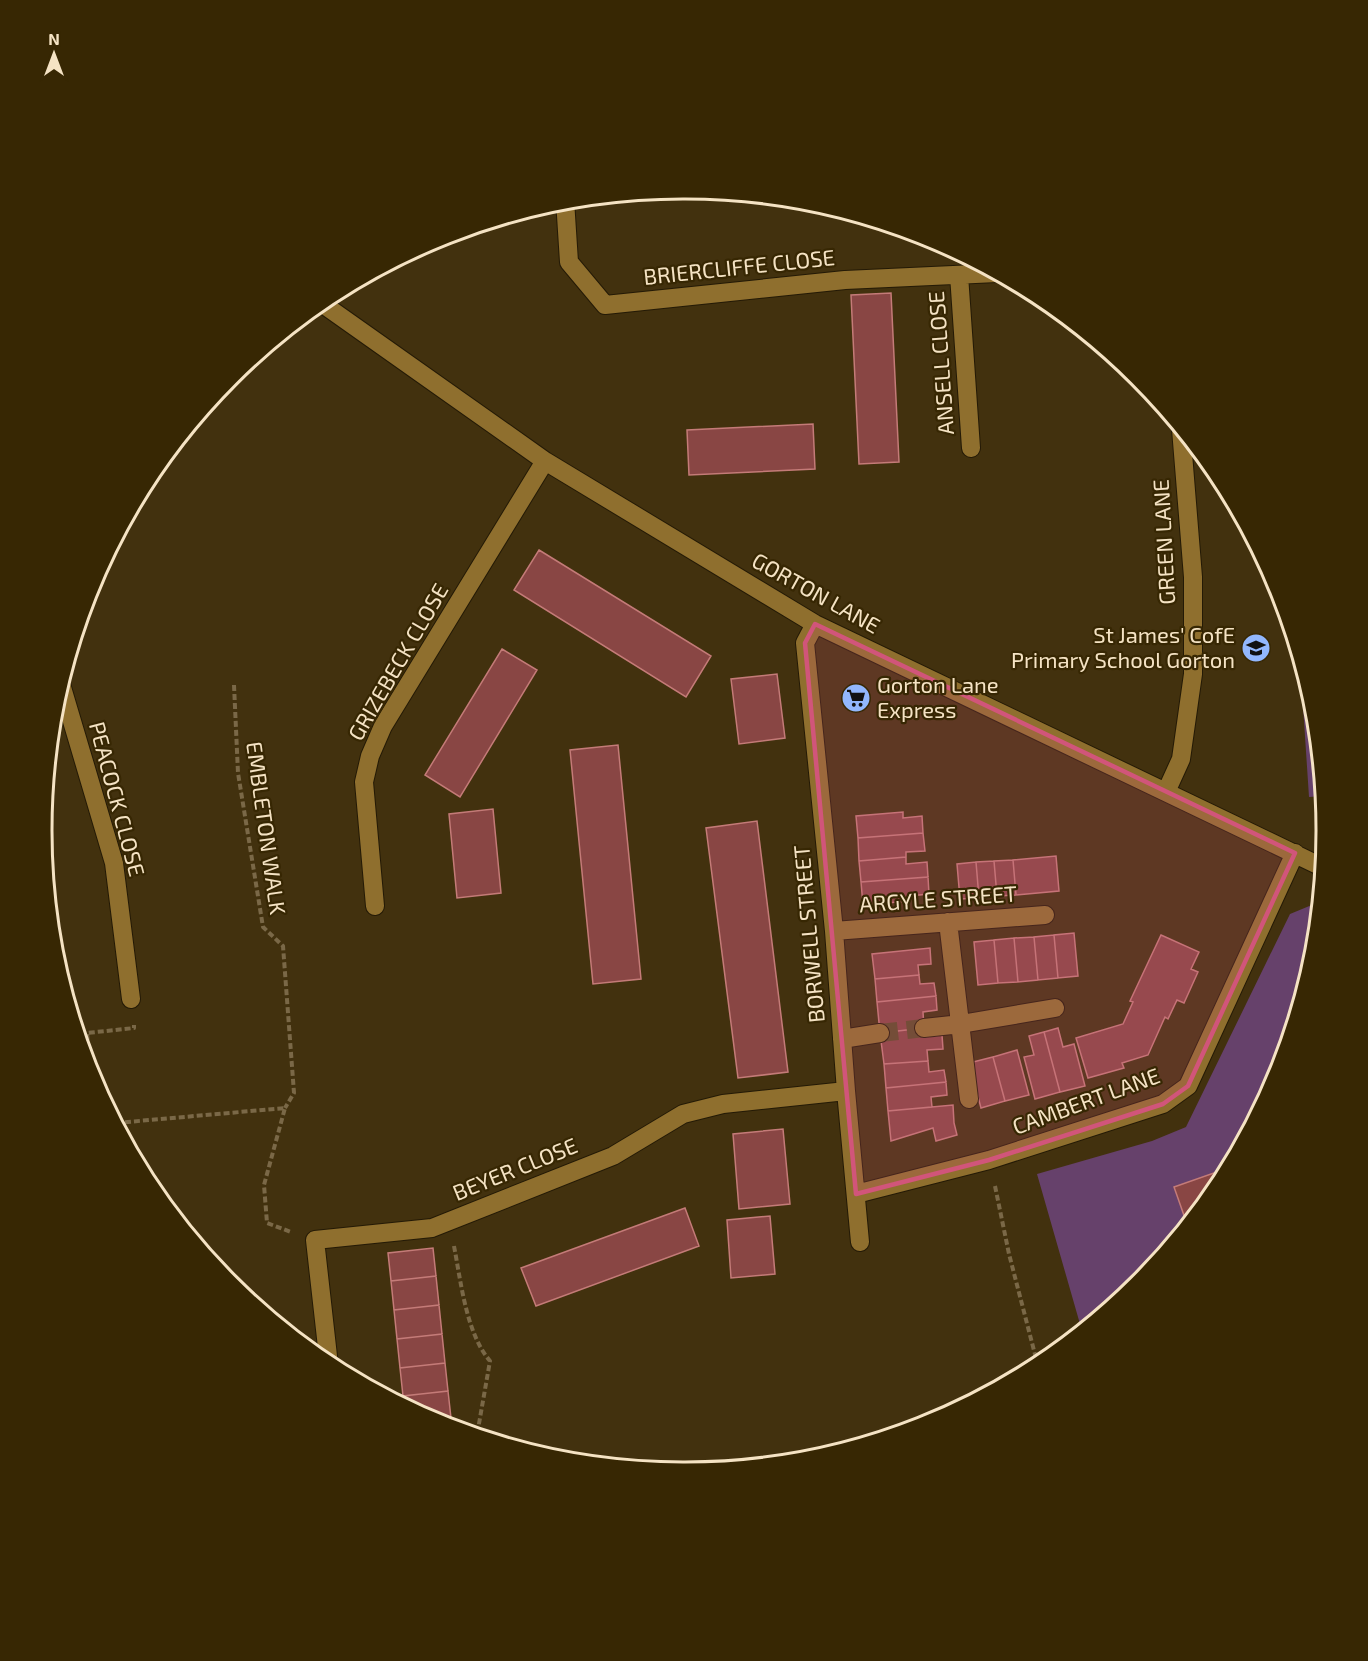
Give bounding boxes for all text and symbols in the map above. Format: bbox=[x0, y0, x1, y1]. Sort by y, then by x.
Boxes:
north arrow bbox=[24, 24, 84, 84]
text: N bbox=[48, 29, 60, 48]
street label: BRIERCLIFFE CLOSE bbox=[642, 243, 836, 289]
street label: ANSELL CLOSE bbox=[922, 290, 958, 436]
street label: GREEN LANE bbox=[1147, 479, 1179, 605]
street label: GORTON LANE bbox=[748, 546, 885, 638]
street label: GRIZEBECK CLOSE bbox=[342, 578, 453, 745]
place label: St James' CofE Primary School Gorton bbox=[1011, 621, 1235, 672]
school or university icon: St James' CofE Primary School Gorton bbox=[1240, 632, 1272, 664]
place label: Gorton Lane Express bbox=[877, 671, 999, 722]
supermarket icon: Gorton Lane Express bbox=[840, 682, 872, 714]
street label: PEACOCK CLOSE bbox=[85, 719, 151, 879]
street label: EMBLETON WALK bbox=[242, 740, 292, 916]
street label: BORWELL STREET bbox=[787, 844, 829, 1024]
street label: ARGYLE STREET bbox=[858, 880, 1018, 916]
street label: CAMBERT LANE bbox=[1008, 1061, 1163, 1139]
street label: BEYER CLOSE bbox=[449, 1131, 581, 1205]

